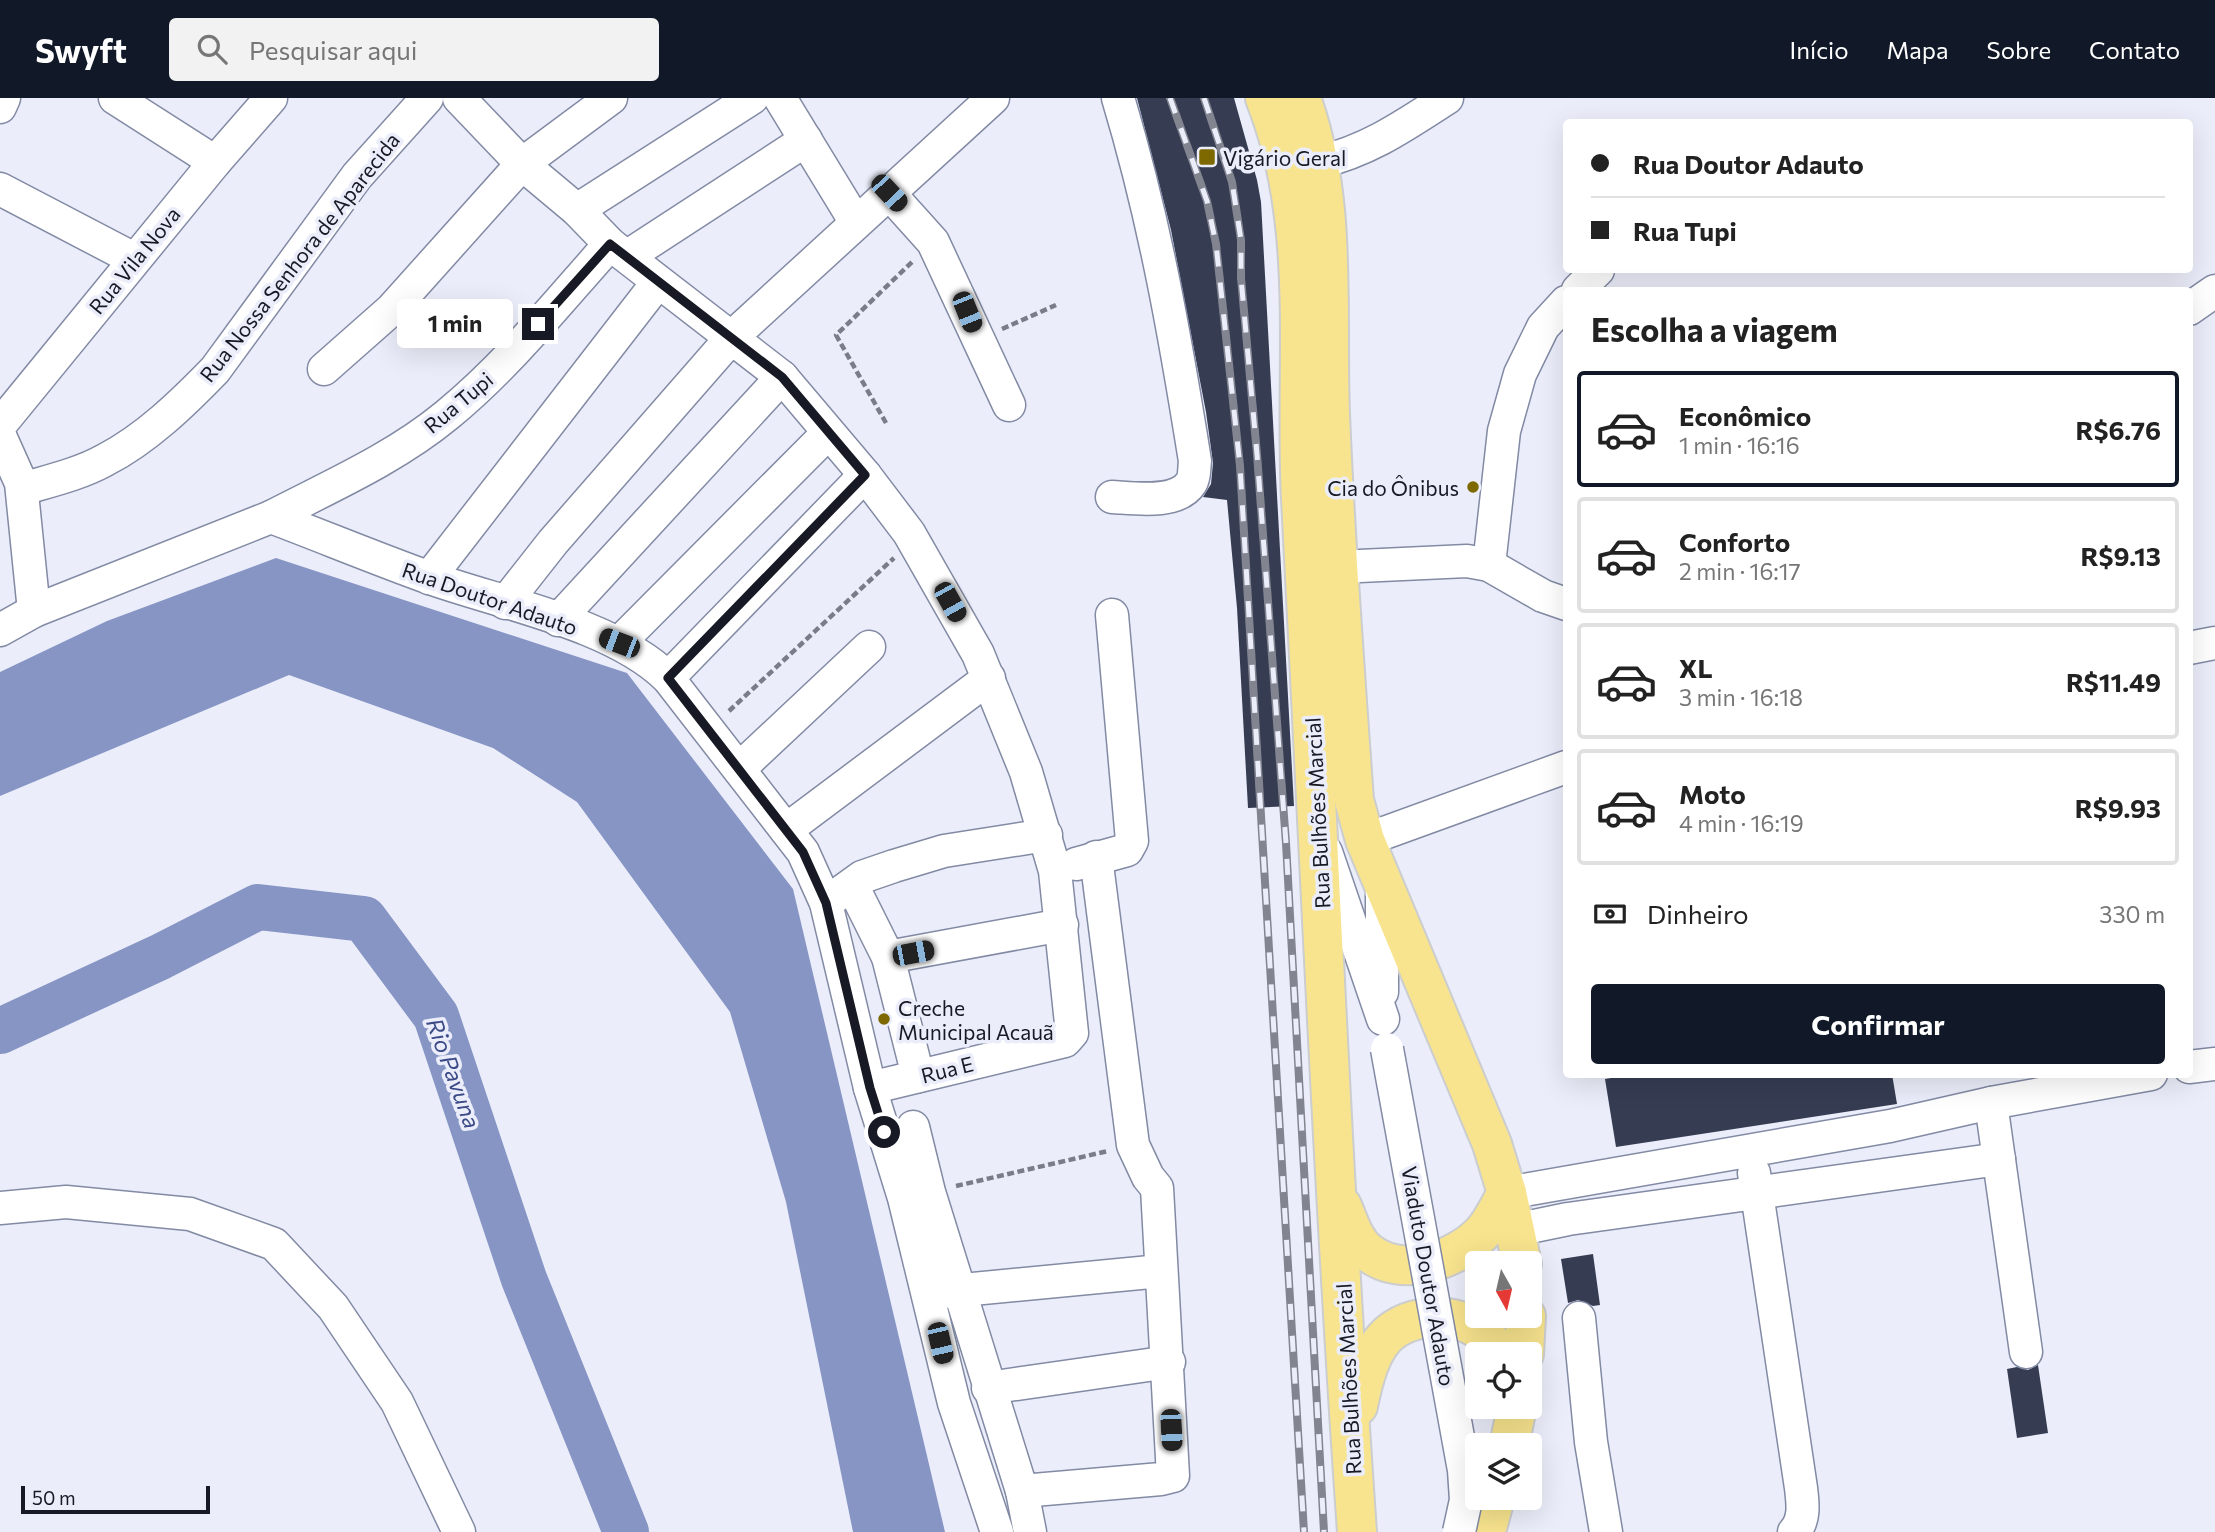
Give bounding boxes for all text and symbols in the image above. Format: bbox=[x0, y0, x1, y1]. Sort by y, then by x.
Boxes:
search box bbox=[169, 18, 659, 81]
text: Swyft bbox=[35, 29, 127, 70]
icon: search bbox=[193, 30, 231, 68]
text: Pesquisar aqui bbox=[249, 34, 418, 65]
text: Início bbox=[1790, 35, 1849, 64]
text: Mapa bbox=[1887, 35, 1949, 64]
text: Sobre bbox=[1987, 35, 2051, 64]
text: Contato bbox=[2089, 35, 2180, 64]
street label: Rua Nossa Senhora de Aparecida bbox=[194, 127, 404, 387]
place label: Vigário Geral bbox=[1223, 145, 1346, 170]
marker: Vigário Geral bbox=[1197, 147, 1217, 167]
text: Rua Doutor Adauto bbox=[1633, 148, 1864, 179]
car bbox=[867, 170, 912, 216]
street label: Rua Vila Nova bbox=[83, 201, 185, 319]
text: Rua Tupi bbox=[1633, 215, 1737, 246]
car bbox=[950, 289, 985, 335]
callout: 1 min bbox=[398, 300, 514, 348]
route end bbox=[522, 308, 554, 340]
text: 1 min bbox=[428, 309, 482, 337]
text: Escolha a viagem bbox=[1591, 309, 1838, 349]
street label: Rua Tupi bbox=[419, 366, 497, 438]
icon: car bbox=[1595, 398, 1658, 461]
text: Econômico bbox=[1679, 400, 1811, 431]
text: R$6.76 bbox=[2076, 414, 2161, 445]
text: 1 min · 16:16 bbox=[1679, 431, 1800, 459]
place label: Cia do Ônibus bbox=[1327, 475, 1459, 500]
marker: Cia do Ônibus bbox=[1465, 479, 1481, 495]
icon: car bbox=[1595, 524, 1658, 587]
text: Conforto bbox=[1679, 526, 1790, 557]
text: R$9.13 bbox=[2081, 540, 2161, 571]
street label: Rua Doutor Adauto bbox=[399, 556, 581, 640]
text: 2 min · 16:17 bbox=[1679, 557, 1801, 585]
car bbox=[931, 579, 970, 625]
car bbox=[596, 626, 643, 660]
icon: car bbox=[1595, 650, 1658, 713]
text: XL bbox=[1679, 652, 1713, 683]
text: R$11.49 bbox=[2066, 666, 2161, 697]
text: 3 min · 16:18 bbox=[1679, 683, 1803, 711]
street label: Rua Bulhões Marcial bbox=[1300, 717, 1334, 909]
icon: car bbox=[1595, 776, 1658, 839]
text: Moto bbox=[1679, 778, 1746, 809]
text: R$9.93 bbox=[2075, 792, 2161, 823]
text: 4 min · 16:19 bbox=[1679, 809, 1804, 837]
icon: cash bbox=[1591, 895, 1629, 933]
text: Dinheiro bbox=[1647, 898, 1749, 929]
text: 330 m bbox=[2099, 900, 2165, 928]
car bbox=[891, 939, 936, 967]
button: Confirmar bbox=[1591, 984, 2165, 1064]
place label: Creche Municipal Acauã bbox=[898, 995, 1054, 1044]
marker: Creche Municipal Acauã bbox=[876, 1011, 892, 1027]
water label: Rio Pavuna bbox=[421, 1014, 487, 1132]
street label: Rua E bbox=[918, 1050, 976, 1088]
route start bbox=[868, 1116, 900, 1148]
street label: Viaduto Doutor Adauto bbox=[1397, 1164, 1461, 1388]
north arrow bbox=[1465, 1251, 1542, 1328]
map controls bbox=[1465, 1251, 1542, 1510]
street label: Rua Bulhões Marcial bbox=[1331, 1283, 1365, 1475]
car bbox=[926, 1320, 955, 1366]
button: locate bbox=[1465, 1342, 1542, 1419]
car bbox=[1160, 1408, 1183, 1452]
button: layers bbox=[1465, 1433, 1542, 1510]
scale bar bbox=[21, 1483, 210, 1515]
text: 50 m bbox=[32, 1486, 76, 1509]

